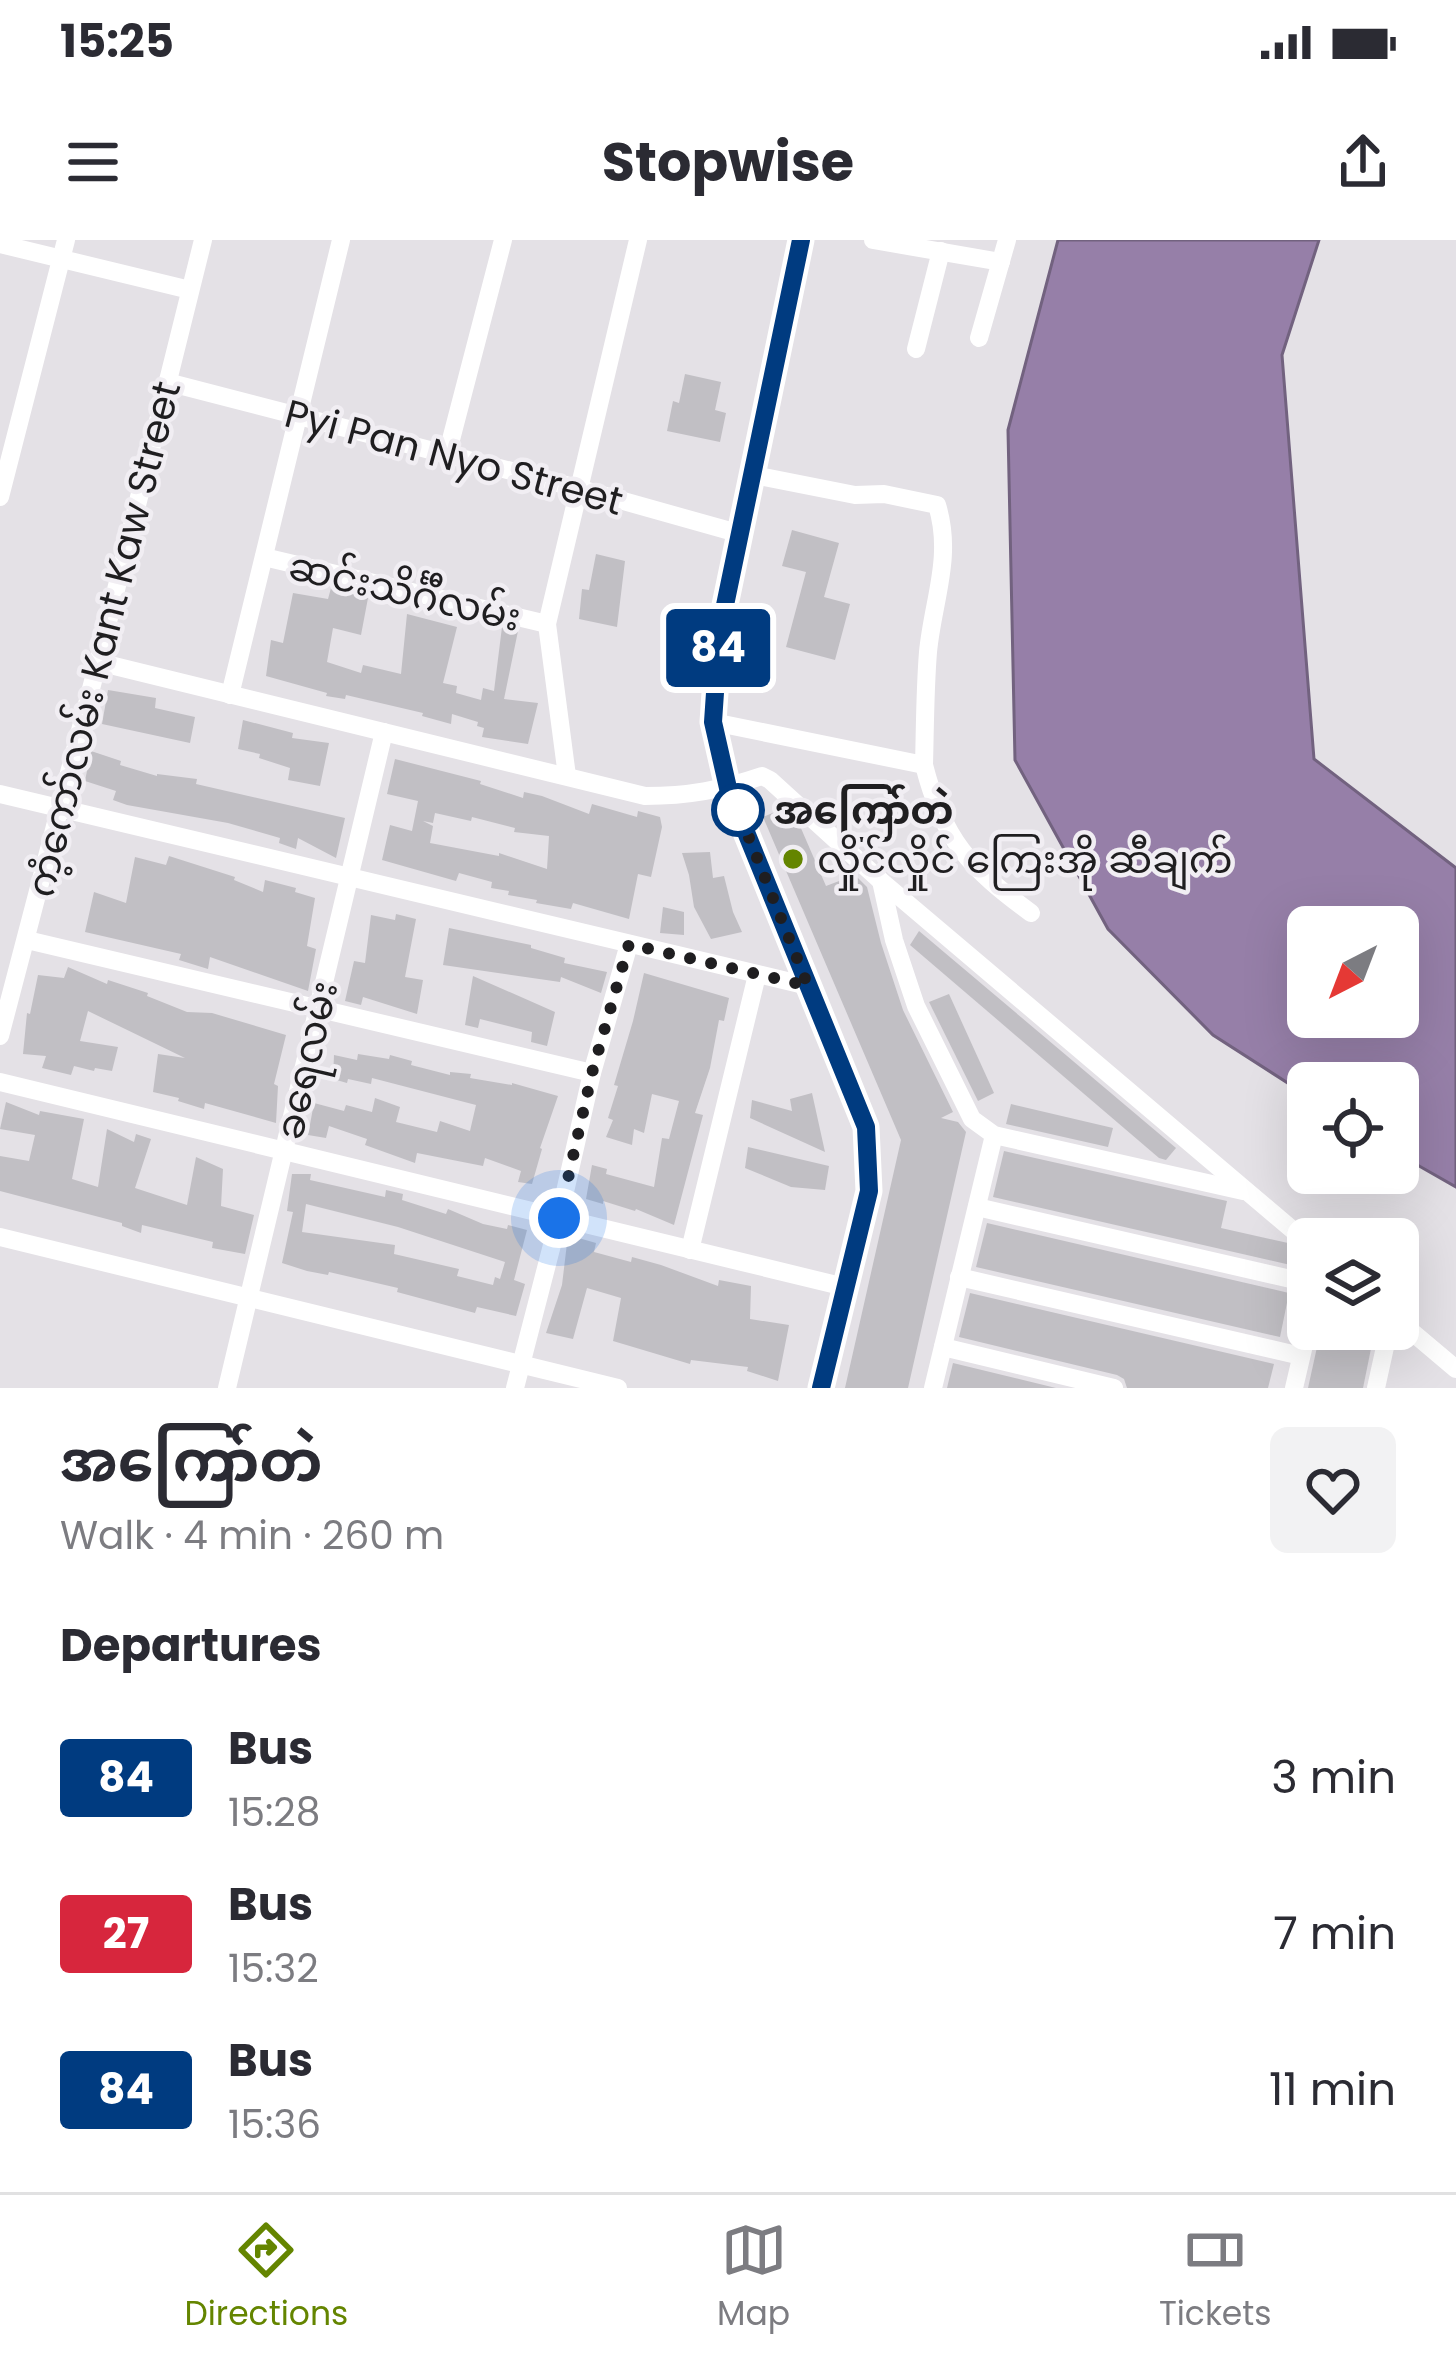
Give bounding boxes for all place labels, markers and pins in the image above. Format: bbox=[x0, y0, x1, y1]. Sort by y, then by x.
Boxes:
place label: အကြော်တဲ bbox=[774, 783, 954, 842]
marker: အကြော်တဲ bbox=[713, 785, 763, 835]
place label: လှိုင်လှိုင် ကြေးအို ဆီချက် bbox=[817, 832, 1233, 891]
marker: လှိုင်လှိုင် ကြေးအို ဆီချက် bbox=[780, 846, 806, 872]

